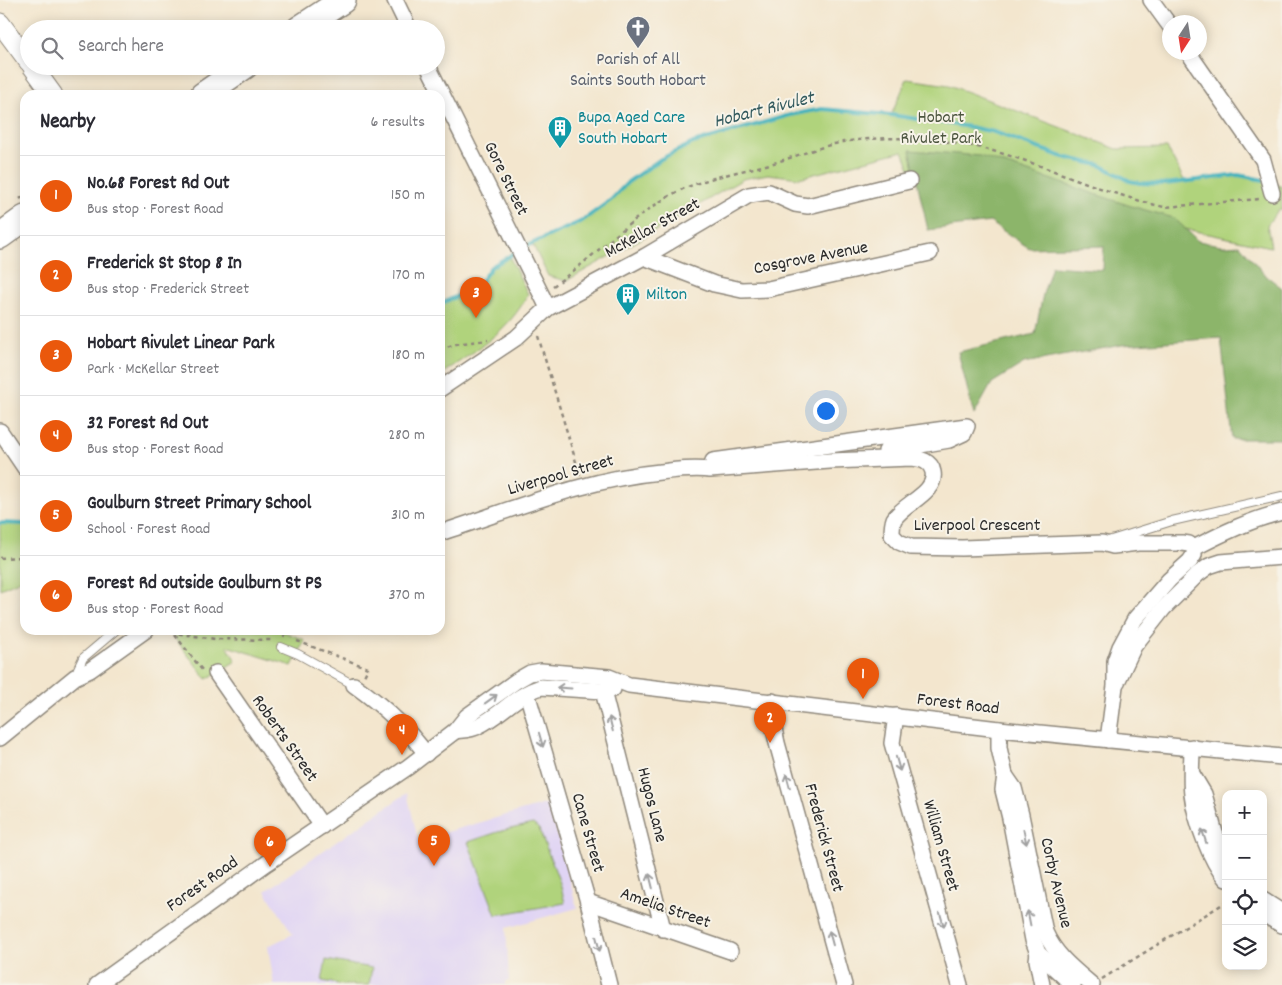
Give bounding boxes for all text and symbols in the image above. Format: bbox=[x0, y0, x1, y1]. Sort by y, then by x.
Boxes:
church icon: Parish of All Saints South Hobart bbox=[625, 15, 651, 49]
north arrow bbox=[1162, 15, 1207, 60]
search box bbox=[20, 20, 445, 75]
icon: search bbox=[38, 34, 66, 62]
text: Search here bbox=[78, 34, 164, 61]
place label: Parish of All Saints South Hobart bbox=[570, 48, 706, 94]
water label: Hobart Rivulet bbox=[711, 85, 819, 136]
place label: Bupa Aged Care South Hobart bbox=[578, 106, 685, 152]
park label: Hobart Rivulet Park bbox=[901, 106, 981, 152]
text: Nearby bbox=[40, 108, 95, 138]
text: 6 results bbox=[370, 111, 425, 134]
building icon: Bupa Aged Care South Hobart bbox=[547, 115, 573, 149]
street label: Gore Street bbox=[476, 138, 534, 221]
text: No.68 Forest Rd Out bbox=[87, 171, 230, 198]
text: 1 bbox=[54, 184, 58, 207]
text: 150 m bbox=[391, 184, 425, 207]
street label: McKellar Street bbox=[601, 192, 706, 266]
text: Bus stop · Forest Road bbox=[87, 198, 223, 221]
street label: Cosgrove Avenue bbox=[752, 236, 870, 282]
text: Frederick St Stop 8 In bbox=[87, 251, 242, 278]
text: 2 bbox=[53, 264, 60, 287]
text: 170 m bbox=[392, 264, 425, 287]
pin: 3 bbox=[460, 277, 492, 318]
text: Bus stop · Frederick Street bbox=[87, 278, 249, 301]
building icon: Milton bbox=[615, 282, 641, 316]
place label: Milton bbox=[646, 283, 687, 308]
text: Hobart Rivulet Linear Park bbox=[87, 331, 275, 358]
text: 3 bbox=[52, 344, 60, 367]
text: 180 m bbox=[392, 344, 425, 367]
text: Park · McKellar Street bbox=[87, 358, 219, 381]
your location bbox=[813, 398, 839, 424]
text: 32 Forest Rd Out bbox=[87, 411, 208, 438]
text: 4 bbox=[53, 424, 59, 447]
text: 280 m bbox=[388, 424, 425, 447]
text: Bus stop · Forest Road bbox=[87, 438, 223, 461]
street label: Liverpool Street bbox=[505, 449, 617, 503]
text: Goulburn Street Primary School bbox=[87, 491, 311, 518]
text: 5 bbox=[52, 504, 60, 527]
text: 310 m bbox=[391, 504, 425, 527]
street label: Liverpool Crescent bbox=[914, 514, 1041, 539]
text: School · Forest Road bbox=[87, 518, 210, 541]
text: Forest Rd outside Goulburn St PS bbox=[87, 571, 322, 598]
text: 6 bbox=[52, 584, 60, 607]
text: 370 m bbox=[388, 584, 425, 607]
text: Bus stop · Forest Road bbox=[87, 598, 223, 621]
pin: 1 bbox=[847, 658, 879, 699]
one-way arrow bbox=[557, 684, 573, 693]
street label: Forest Road bbox=[915, 688, 1001, 722]
street label: Roberts Street bbox=[245, 690, 323, 788]
one-way arrow bbox=[484, 694, 498, 704]
pin: 2 bbox=[754, 702, 786, 743]
pin: 4 bbox=[386, 714, 418, 755]
one-way arrow bbox=[606, 716, 615, 732]
one-way arrow bbox=[536, 731, 546, 747]
one-way arrow bbox=[894, 755, 903, 771]
street label: Hugos Lane bbox=[630, 765, 672, 845]
one-way arrow bbox=[782, 774, 792, 790]
street label: Frederick Street bbox=[797, 781, 850, 895]
street label: Cane Street bbox=[564, 790, 610, 876]
map controls bbox=[1222, 790, 1267, 970]
button: + bbox=[1222, 790, 1267, 835]
street label: William Street bbox=[915, 797, 965, 895]
pin: 5 bbox=[418, 825, 450, 866]
pin: 6 bbox=[254, 826, 286, 867]
one-way arrow bbox=[1198, 828, 1208, 844]
one-way arrow bbox=[1021, 829, 1031, 845]
street label: Corby Avenue bbox=[1032, 835, 1078, 931]
button: − bbox=[1222, 835, 1267, 880]
street label: Forest Road bbox=[162, 851, 244, 919]
one-way arrow bbox=[646, 874, 655, 890]
button: locate bbox=[1222, 880, 1267, 925]
street label: Amelia Street bbox=[616, 882, 714, 936]
one-way arrow bbox=[1024, 910, 1033, 926]
one-way arrow bbox=[938, 912, 947, 928]
button: layers bbox=[1222, 925, 1267, 970]
one-way arrow bbox=[826, 930, 835, 946]
one-way arrow bbox=[594, 935, 604, 951]

